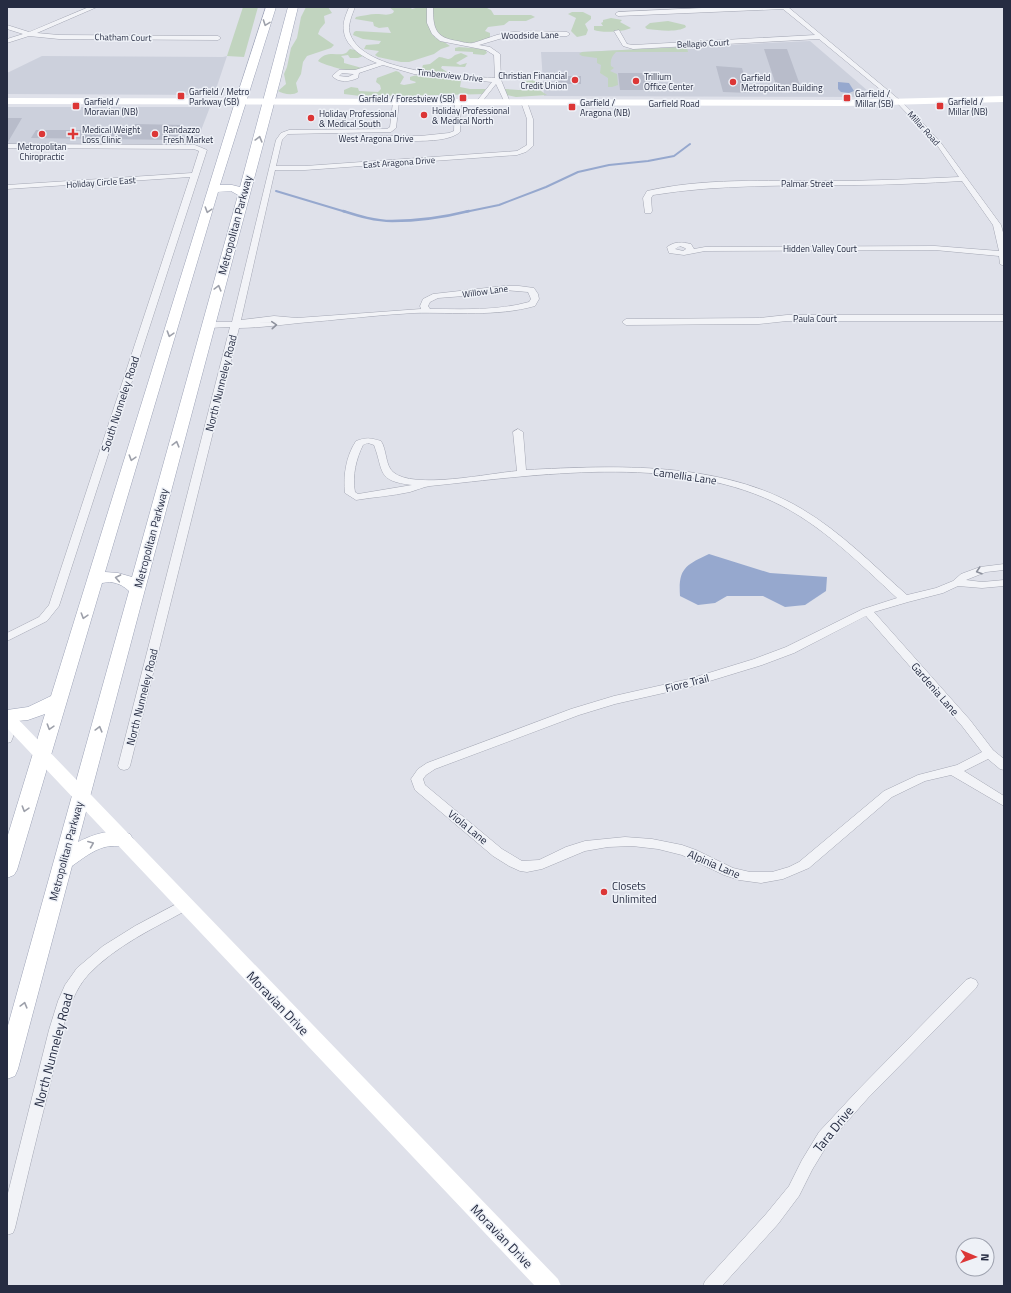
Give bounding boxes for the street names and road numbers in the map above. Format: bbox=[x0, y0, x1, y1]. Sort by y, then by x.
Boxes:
street label: Woodside Lane bbox=[501, 28, 559, 42]
street label: Chatham Court bbox=[94, 30, 152, 44]
street label: Bellagio Court bbox=[676, 35, 730, 51]
street label: Timberview Drive bbox=[417, 65, 484, 85]
street label: Garfield Road bbox=[649, 97, 700, 110]
street label: Millar Road bbox=[905, 108, 943, 148]
street label: West Aragona Drive bbox=[338, 132, 414, 145]
street label: East Aragona Drive bbox=[363, 153, 436, 171]
street label: Holiday Circle East bbox=[66, 173, 137, 191]
street label: Metropolitan Parkway bbox=[214, 173, 256, 277]
street label: Palmar Street bbox=[781, 177, 834, 190]
street label: Hidden Valley Court bbox=[783, 242, 858, 255]
street label: Willow Lane bbox=[461, 281, 509, 301]
street label: Paula Court bbox=[793, 312, 838, 325]
street label: North Nunneley Road bbox=[201, 333, 241, 433]
street label: South Nunneley Road bbox=[97, 354, 143, 454]
street label: Camellia Lane bbox=[652, 464, 718, 488]
street label: Metropolitan Parkway bbox=[130, 486, 172, 590]
street label: North Nunneley Road bbox=[122, 647, 162, 747]
street label: Gardenia Lane bbox=[907, 659, 963, 719]
street label: Fiore Trail bbox=[663, 670, 711, 696]
street label: Metropolitan Parkway bbox=[45, 799, 87, 903]
street label: Viola Lane bbox=[445, 806, 492, 848]
street label: Alpinia Lane bbox=[685, 846, 743, 882]
street label: Moravian Drive bbox=[242, 966, 314, 1040]
street label: North Nunneley Road bbox=[28, 991, 78, 1109]
street label: Tara Drive bbox=[808, 1102, 858, 1156]
street label: Moravian Drive bbox=[466, 1199, 538, 1273]

